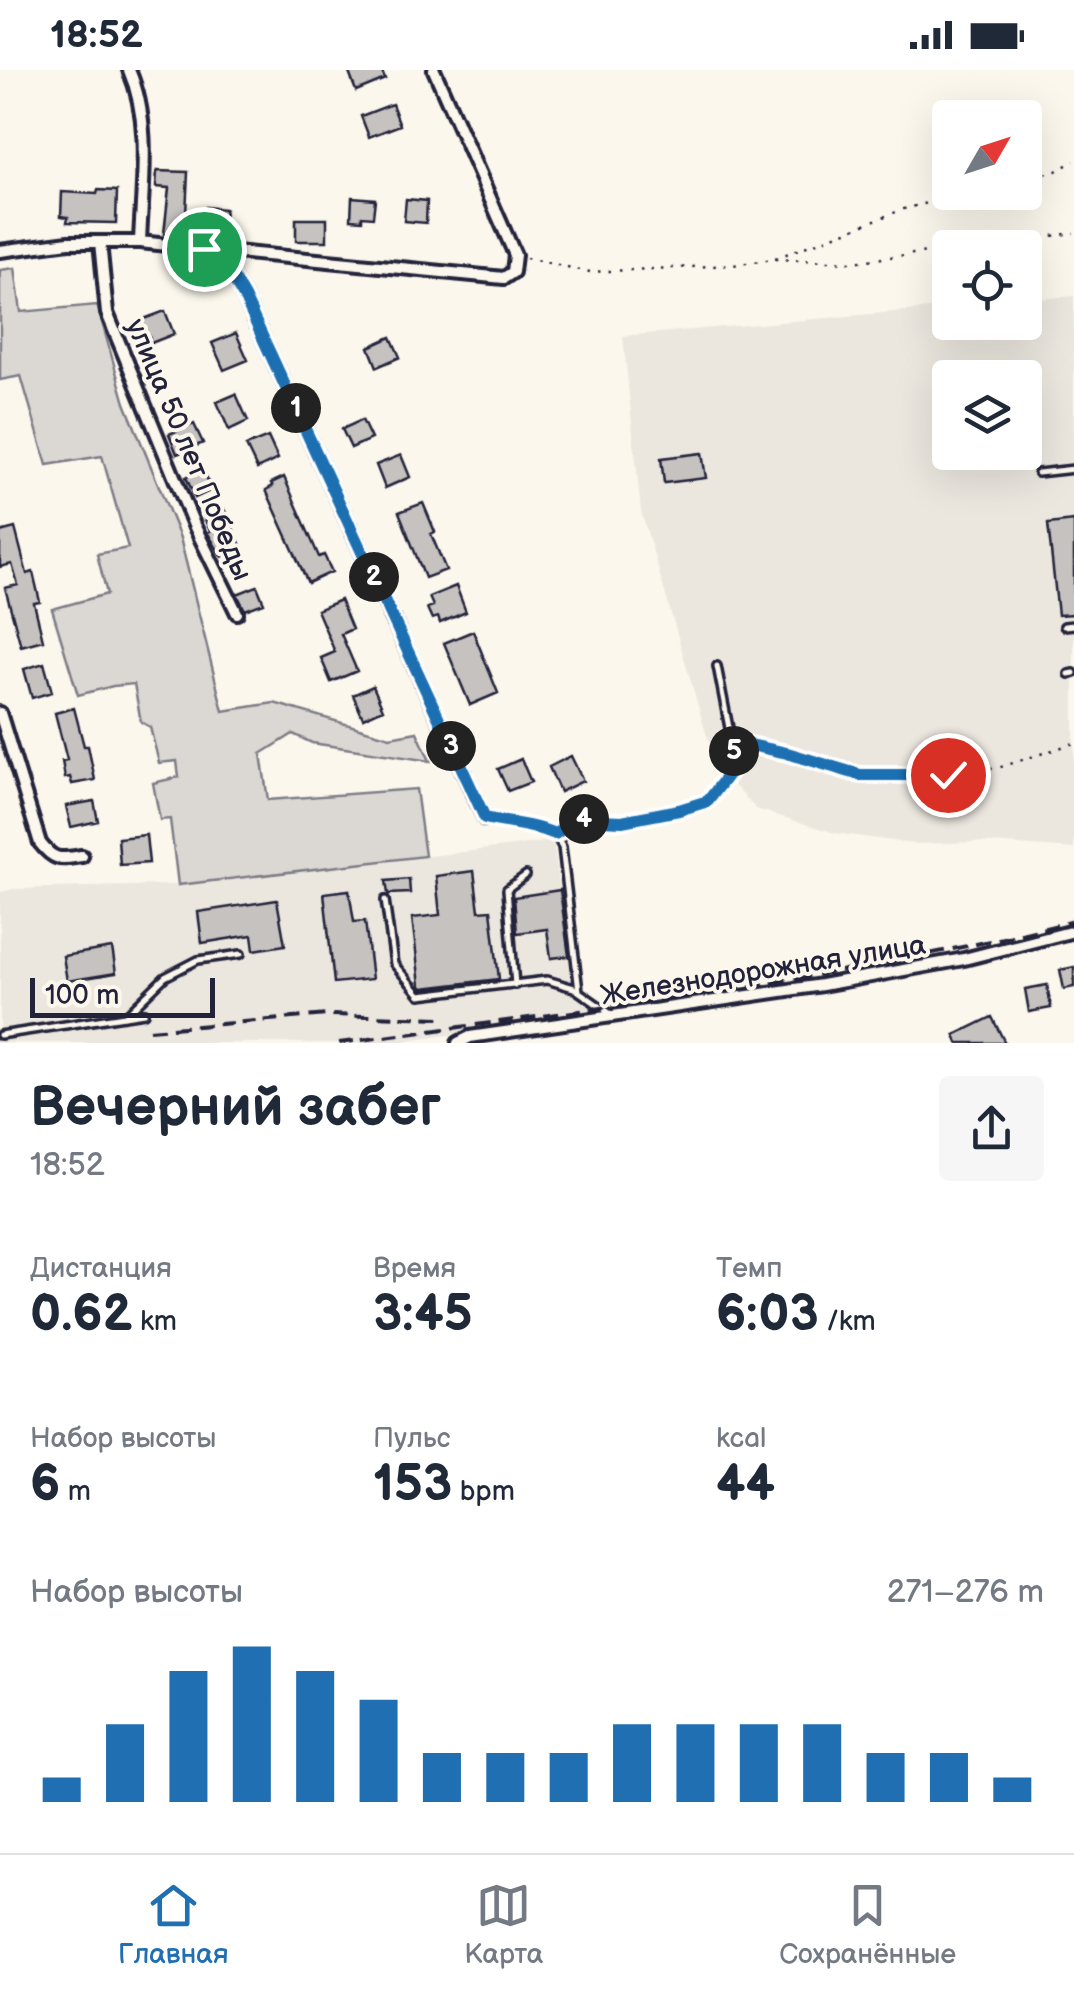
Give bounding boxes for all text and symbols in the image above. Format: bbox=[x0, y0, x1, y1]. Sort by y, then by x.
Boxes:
text: 18:52 bbox=[50, 13, 143, 58]
north arrow bbox=[932, 100, 1042, 210]
map controls bbox=[932, 100, 1042, 470]
pin bbox=[162, 207, 247, 292]
icon: arrive bbox=[177, 222, 232, 277]
button: locate bbox=[932, 230, 1042, 340]
street label: улица 50 лет Победы bbox=[119, 314, 259, 585]
button: layers bbox=[932, 360, 1042, 470]
pin: 1 bbox=[271, 383, 321, 433]
text: 1 bbox=[290, 391, 302, 424]
pin: 2 bbox=[349, 552, 399, 602]
text: 2 bbox=[366, 560, 382, 593]
pin: 3 bbox=[426, 721, 476, 771]
pin: 5 bbox=[709, 726, 759, 776]
text: 3 bbox=[443, 729, 459, 762]
pin bbox=[906, 733, 991, 818]
text: 5 bbox=[726, 734, 742, 767]
icon: check bbox=[921, 748, 976, 803]
pin: 4 bbox=[559, 794, 609, 844]
text: 4 bbox=[576, 802, 592, 835]
street label: Железнодорожная улица bbox=[598, 928, 929, 1012]
scale bar bbox=[30, 973, 215, 1018]
text: 100 m bbox=[45, 979, 119, 1012]
text: Вечерний забег bbox=[30, 1075, 441, 1142]
button: share bbox=[939, 1076, 1044, 1181]
text: 18:52 bbox=[30, 1146, 105, 1185]
text: Дистанция bbox=[30, 1252, 172, 1285]
text: Время bbox=[373, 1252, 456, 1285]
text: Темп bbox=[716, 1252, 783, 1285]
text: 0.62 bbox=[30, 1285, 132, 1345]
text: 3:45 bbox=[373, 1285, 473, 1345]
text: 6:03 bbox=[716, 1285, 819, 1345]
text: km bbox=[132, 1305, 177, 1338]
text: /km bbox=[819, 1305, 876, 1338]
text: Набор высоты bbox=[30, 1422, 216, 1455]
text: Пульс bbox=[373, 1422, 450, 1455]
text: kcal bbox=[716, 1422, 766, 1455]
text: 6 bbox=[30, 1455, 60, 1515]
text: 153 bbox=[373, 1455, 452, 1515]
text: 44 bbox=[716, 1455, 775, 1515]
text: m bbox=[60, 1475, 91, 1508]
text: bpm bbox=[452, 1475, 515, 1508]
text: Набор высоты bbox=[30, 1573, 243, 1612]
text: 271–276 m bbox=[887, 1573, 1044, 1612]
tab: Главная bbox=[118, 1878, 228, 1971]
tab: Карта bbox=[464, 1878, 543, 1971]
tab: Сохранённые bbox=[779, 1878, 956, 1971]

